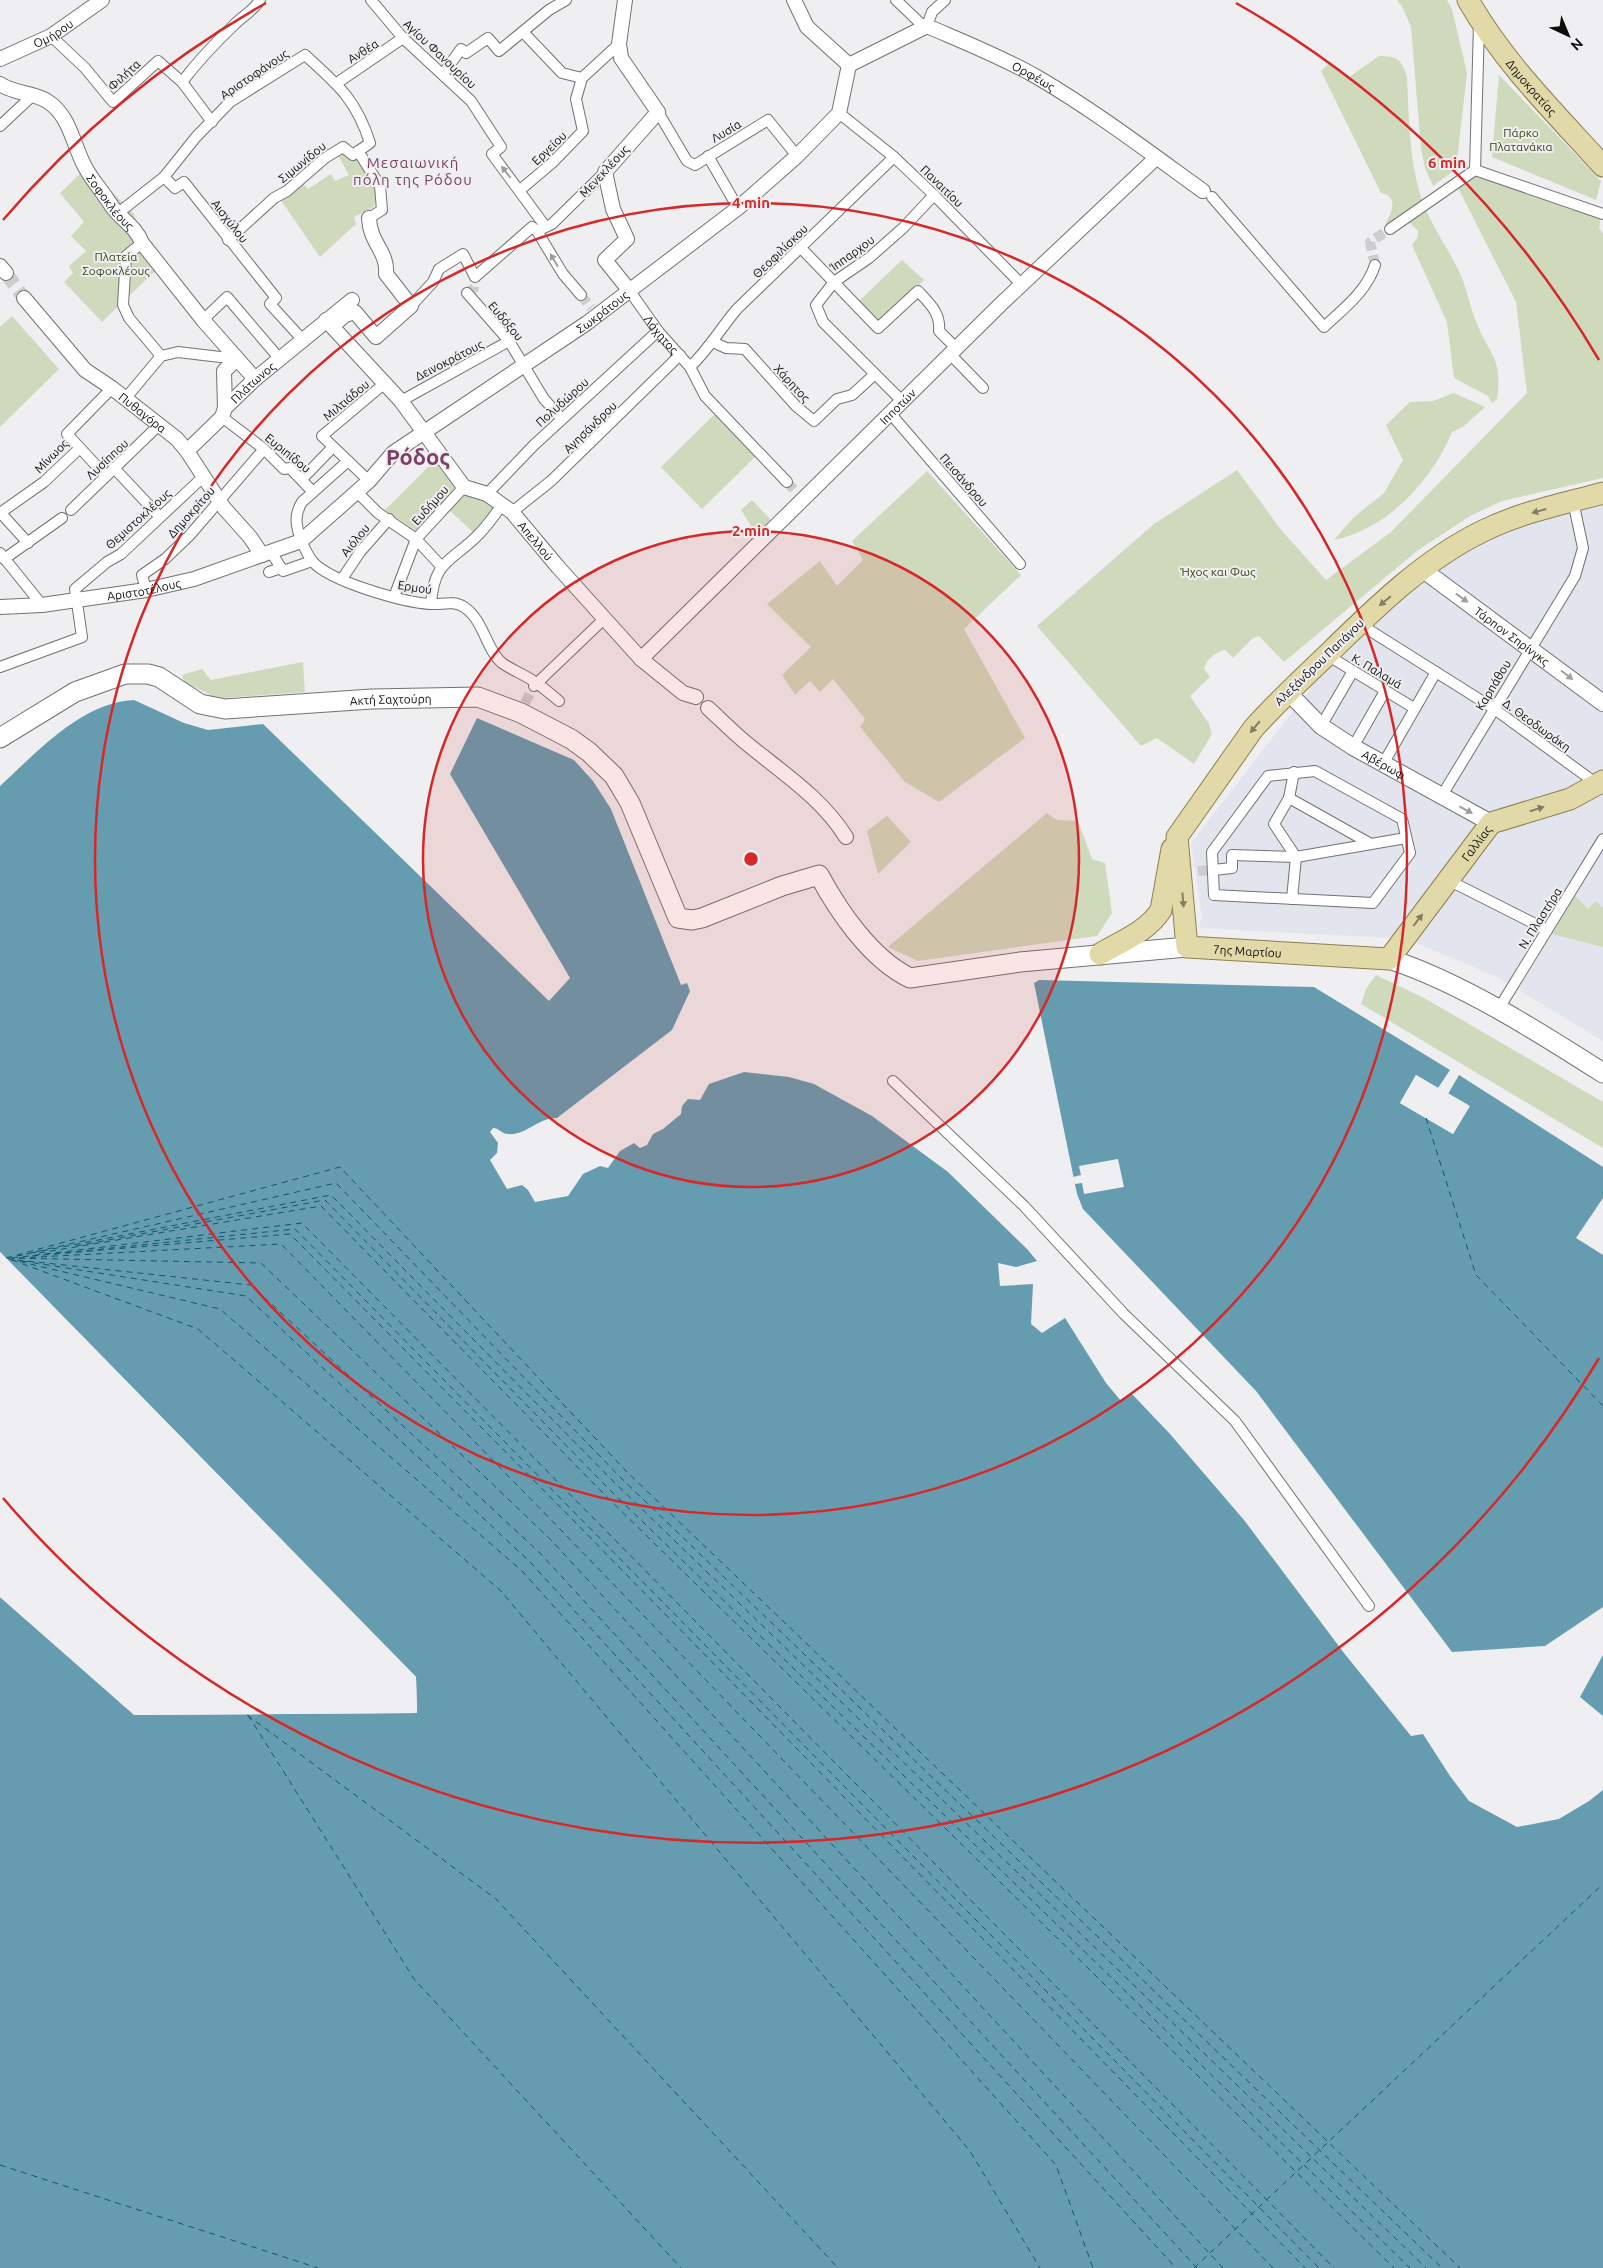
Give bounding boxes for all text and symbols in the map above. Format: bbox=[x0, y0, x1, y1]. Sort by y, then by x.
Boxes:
north arrow bbox=[1543, 10, 1593, 60]
street label: Ομήρου bbox=[31, 16, 75, 50]
street label: Αγίου Φανουρίου bbox=[401, 17, 479, 91]
text: N bbox=[1568, 35, 1586, 54]
street label: Ανθέα bbox=[345, 37, 381, 65]
street label: Αριστοφάνους bbox=[218, 46, 291, 102]
street label: Δημοκρατίας bbox=[1504, 56, 1560, 119]
street label: Φιλήτα bbox=[105, 57, 143, 93]
street label: Ορφέως bbox=[1010, 58, 1058, 94]
street label: Λυσία bbox=[709, 117, 743, 145]
park label: Πάρκο Πλατανάκια bbox=[1489, 126, 1553, 153]
street label: Εργείου bbox=[529, 129, 569, 167]
street label: Σιμωνίδου bbox=[276, 139, 328, 185]
street label: Μενεκλέους bbox=[577, 142, 632, 200]
district label: Μεσαιωνική πόλη της Ρόδου bbox=[353, 154, 473, 188]
text: 6 min bbox=[1428, 154, 1466, 171]
street label: Παναιτίου bbox=[918, 163, 966, 209]
one-way arrow bbox=[501, 166, 511, 179]
street label: Σοφοκλέους bbox=[85, 171, 137, 233]
text: 4 min bbox=[732, 194, 770, 211]
street label: Αισχύλου bbox=[209, 197, 251, 245]
street label: Θεοφιλίσκου bbox=[750, 222, 810, 280]
street label: Ίππαρχου bbox=[826, 233, 877, 274]
park label: Πλατεία Σοφοκλέους bbox=[82, 250, 150, 278]
one-way arrow bbox=[550, 254, 559, 267]
street label: Σωκράτους bbox=[574, 287, 632, 335]
street label: Ευδόξου bbox=[485, 299, 526, 344]
street label: Λάχητος bbox=[642, 313, 681, 357]
street label: Δεινοκράτους bbox=[413, 337, 486, 384]
street label: Πλάτωνος bbox=[228, 359, 278, 406]
street label: Χάρητος bbox=[771, 362, 813, 405]
street label: Πολυδώρου bbox=[533, 375, 591, 429]
street label: Μιλτιάδου bbox=[320, 377, 372, 423]
street label: Ιπποτών bbox=[877, 386, 918, 427]
street label: Πυθαγόρα bbox=[117, 390, 169, 435]
street label: Αγησάνδρου bbox=[561, 399, 619, 455]
street label: Ευριπίδου bbox=[263, 431, 313, 475]
street label: Μίνωος bbox=[32, 436, 71, 476]
street label: Λυσίππου bbox=[83, 436, 131, 482]
district label: Ρόδος bbox=[386, 444, 450, 470]
street label: Πεισάνδρου bbox=[938, 451, 990, 509]
street label: Ευδήμου bbox=[409, 483, 451, 527]
street label: Δημοκρίτου bbox=[165, 484, 217, 540]
street label: Θεμιστοκλέους bbox=[103, 486, 174, 552]
one-way arrow bbox=[1532, 507, 1547, 515]
street label: Απελλού bbox=[516, 518, 556, 563]
street label: Αιόλου bbox=[338, 521, 372, 559]
text: 2 min bbox=[732, 522, 770, 539]
park label: Ήχος και Φως bbox=[1179, 565, 1256, 579]
street label: Αριστοτέλους bbox=[106, 576, 182, 602]
street label: Ερμού bbox=[397, 578, 433, 596]
one-way arrow bbox=[1455, 593, 1469, 603]
one-way arrow bbox=[1378, 595, 1391, 606]
street label: Τάρπον Σπρίνγκς bbox=[1472, 604, 1552, 669]
street label: Αλεξάνδρου Παπάγου bbox=[1272, 616, 1367, 709]
street label: Κ. Παλαμά bbox=[1350, 651, 1404, 691]
street label: Καρπάθου bbox=[1473, 657, 1513, 713]
one-way arrow bbox=[1560, 670, 1574, 680]
street label: Ακτή Σαχτούρη bbox=[349, 691, 432, 707]
street label: Δ. Θεοδωράκη bbox=[1501, 696, 1573, 754]
one-way arrow bbox=[1249, 721, 1261, 733]
street label: Αβέρωφ bbox=[1360, 747, 1408, 781]
one-way arrow bbox=[1530, 805, 1545, 812]
one-way arrow bbox=[1459, 806, 1473, 814]
street label: Γαλλίας bbox=[1459, 822, 1495, 863]
centre of rings bbox=[742, 850, 760, 868]
street label: Ν. Πλαστήρα bbox=[1516, 885, 1564, 951]
one-way arrow bbox=[1179, 892, 1187, 908]
one-way arrow bbox=[1413, 913, 1423, 927]
street label: 7ης Μαρτίου bbox=[1213, 942, 1282, 959]

